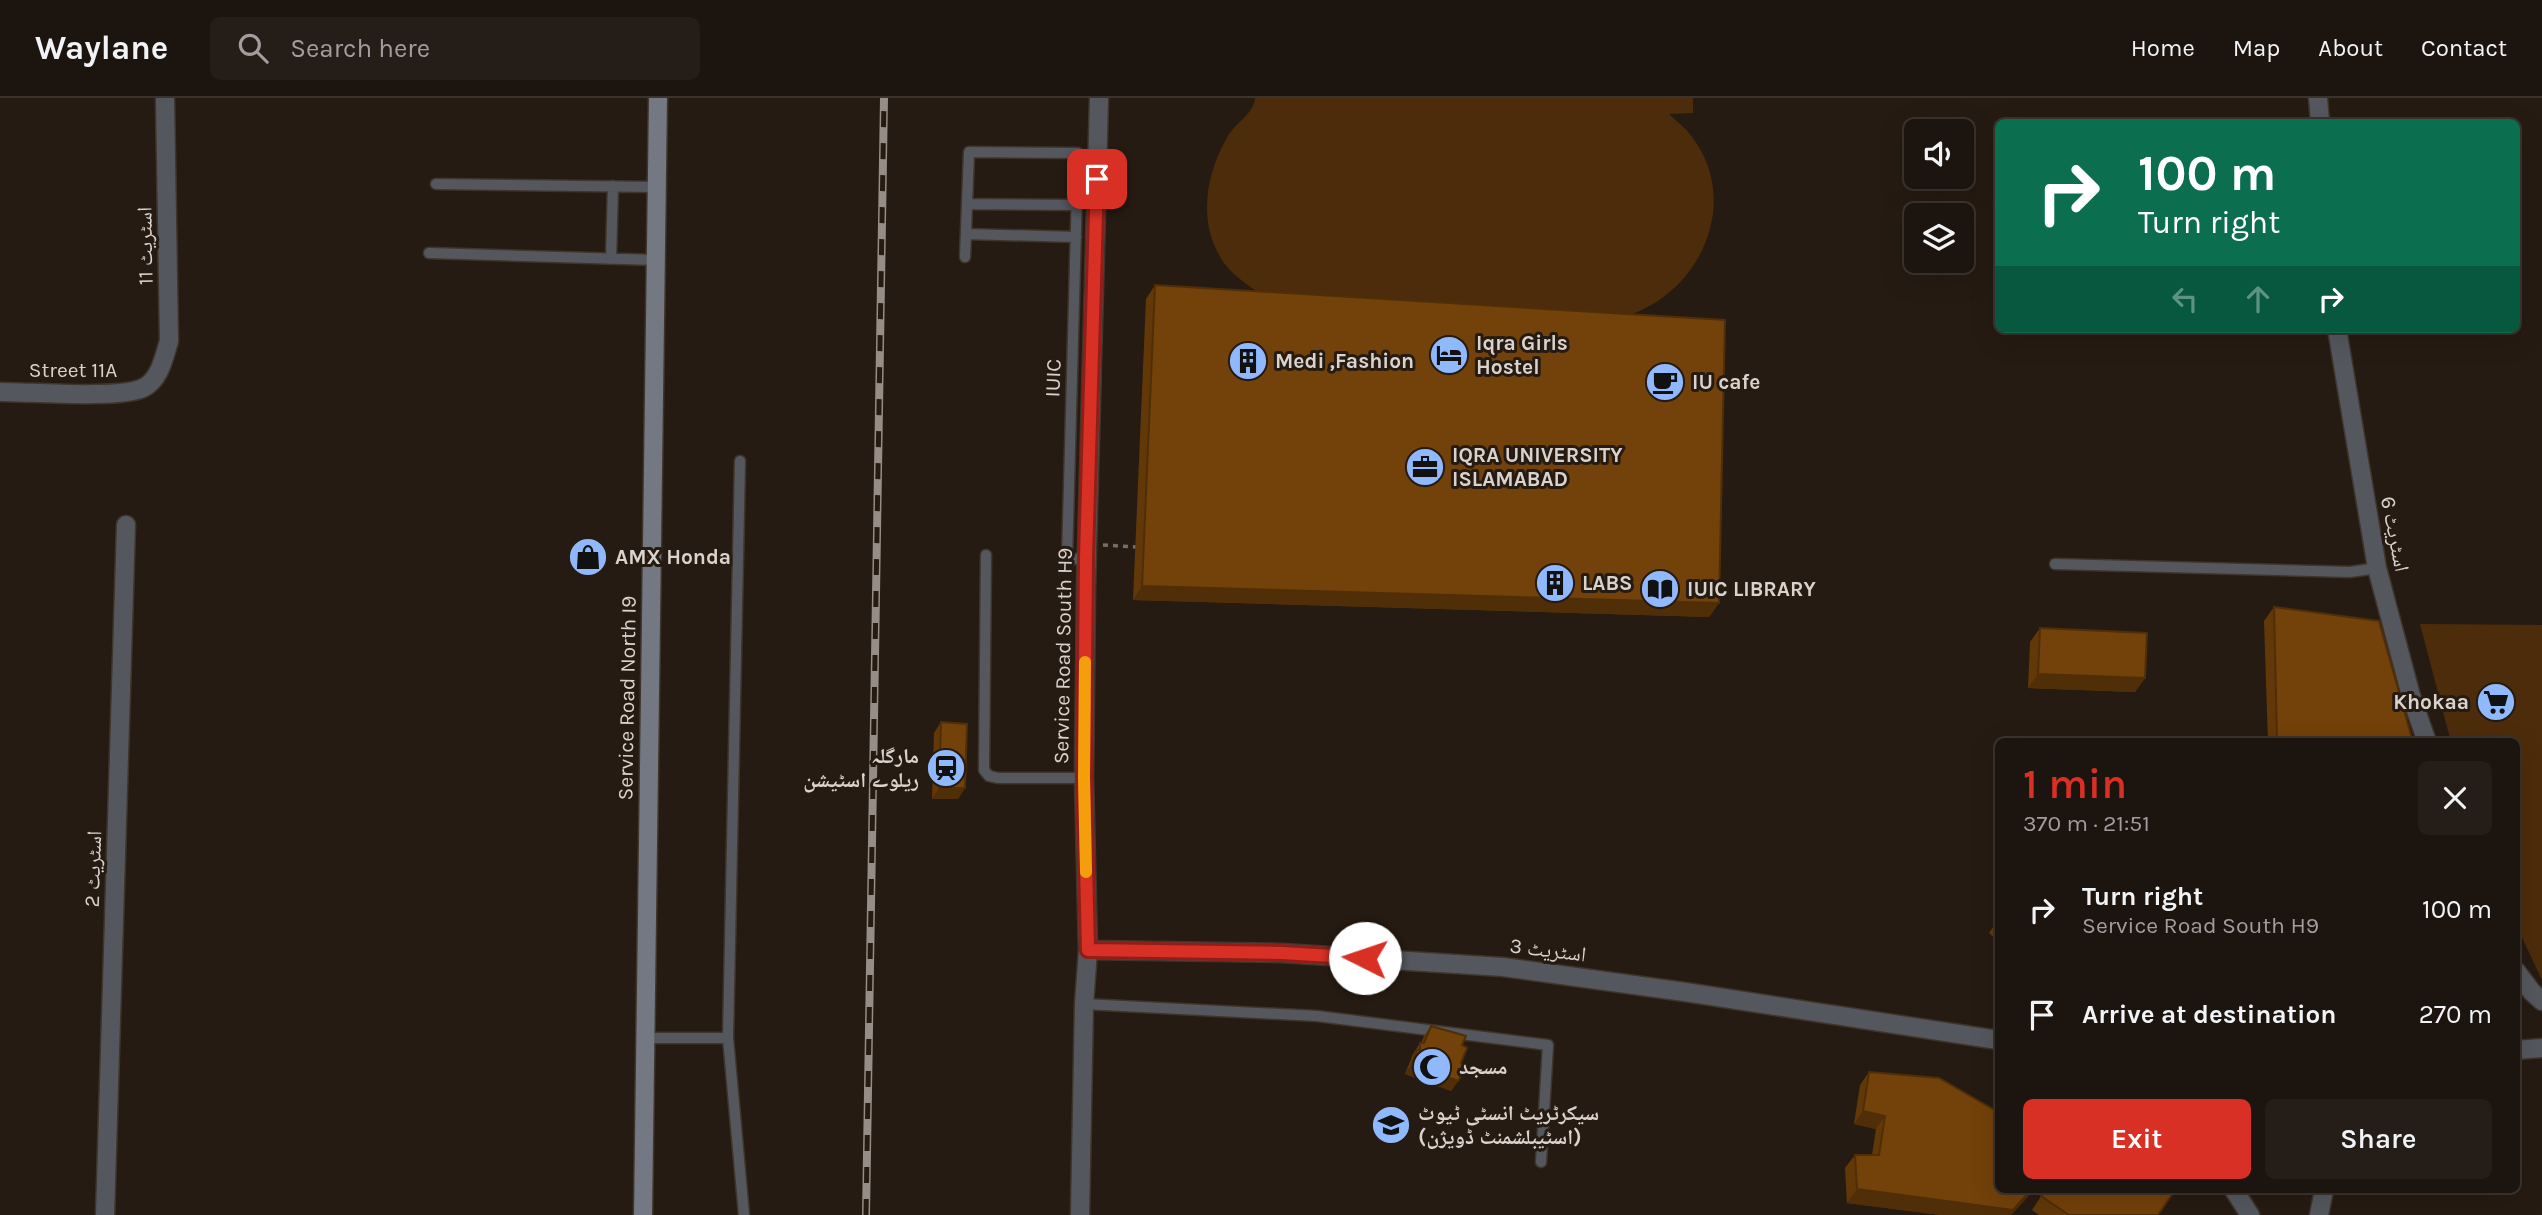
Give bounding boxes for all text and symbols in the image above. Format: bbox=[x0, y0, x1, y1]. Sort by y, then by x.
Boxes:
search box bbox=[210, 17, 700, 80]
text: Waylane bbox=[35, 29, 168, 67]
icon: search bbox=[234, 29, 272, 67]
text: Search here bbox=[290, 33, 430, 64]
text: Home bbox=[2131, 34, 2195, 62]
text: Map bbox=[2233, 34, 2280, 62]
text: About bbox=[2318, 34, 2383, 62]
text: Contact bbox=[2421, 34, 2507, 62]
map controls bbox=[1904, 119, 1974, 273]
button: sound bbox=[1904, 119, 1974, 189]
text: 100 m bbox=[2138, 145, 2276, 202]
icon: right bbox=[2023, 147, 2114, 238]
pin bbox=[1067, 149, 1127, 209]
icon: arrive bbox=[1078, 160, 1116, 198]
button: layers bbox=[1904, 203, 1974, 273]
text: Turn right bbox=[2138, 204, 2280, 241]
street label: اسٹریٹ 11 bbox=[132, 207, 158, 285]
icon: left bbox=[2166, 280, 2204, 318]
icon: ahead bbox=[2239, 280, 2277, 318]
icon: right bbox=[2312, 280, 2350, 318]
place label: Iqra Girls Hostel bbox=[1476, 331, 1568, 379]
hotel icon: Iqra Girls Hostel bbox=[1428, 334, 1470, 376]
building icon: Medi ,Fashion bbox=[1227, 340, 1269, 382]
place label: Medi ,Fashion bbox=[1275, 349, 1414, 373]
street label: Street 11A bbox=[29, 358, 117, 382]
street label: IUIC bbox=[1040, 358, 1066, 398]
cafe icon: IU cafe bbox=[1644, 361, 1686, 403]
place label: IU cafe bbox=[1692, 370, 1760, 394]
place label: IQRA UNIVERSITY ISLAMABAD bbox=[1452, 443, 1623, 491]
office icon: IQRA UNIVERSITY ISLAMABAD bbox=[1404, 446, 1446, 488]
street label: اسٹریٹ 6 bbox=[2376, 494, 2414, 574]
shop icon: AMX Honda bbox=[567, 536, 609, 578]
place label: AMX Honda bbox=[615, 545, 731, 569]
street label: Service Road South H9 bbox=[1049, 548, 1077, 764]
building icon: LABS bbox=[1534, 562, 1576, 604]
library icon: IUIC LIBRARY bbox=[1639, 568, 1681, 610]
place label: LABS bbox=[1582, 571, 1633, 595]
place label: IUIC LIBRARY bbox=[1687, 577, 1816, 601]
street label: Service Road North I9 bbox=[613, 595, 641, 801]
supermarket icon: Khokaa bbox=[2475, 681, 2517, 723]
place label: Khokaa bbox=[2393, 690, 2469, 714]
place label: مارگلہ ریلوے اسٹیشن bbox=[803, 744, 919, 793]
station icon: مارگلہ ریلوے اسٹیشن bbox=[925, 747, 967, 789]
text: 1 min bbox=[2023, 759, 2127, 809]
button: close bbox=[2418, 761, 2492, 835]
text: 370 m · 21:51 bbox=[2023, 810, 2150, 837]
street label: اسٹریٹ 2 bbox=[80, 830, 106, 908]
text: Turn right bbox=[2082, 881, 2203, 912]
icon: right bbox=[2023, 891, 2061, 929]
text: 100 m bbox=[2422, 894, 2492, 925]
text: Service Road South H9 bbox=[2082, 912, 2319, 939]
position arrow bbox=[1328, 921, 1402, 995]
street label: اسٹریٹ 3 bbox=[1509, 933, 1587, 967]
icon: arrive bbox=[2023, 996, 2061, 1034]
text: Arrive at destination bbox=[2082, 999, 2336, 1030]
text: 270 m bbox=[2419, 999, 2492, 1030]
mosque icon: مسجد bbox=[1411, 1046, 1453, 1088]
place label: مسجد bbox=[1459, 1055, 1508, 1079]
button: Exit bbox=[2023, 1099, 2251, 1179]
button: Share bbox=[2265, 1099, 2492, 1179]
place label: سیکرٹریٹ انسٹی ٹیوٹ (اسٹیبلشمنٹ ڈویژن) bbox=[1418, 1101, 1599, 1149]
school or university icon: سیکرٹریٹ انسٹی ٹیوٹ (اسٹیبلشمنٹ ڈویژن) bbox=[1370, 1104, 1412, 1146]

